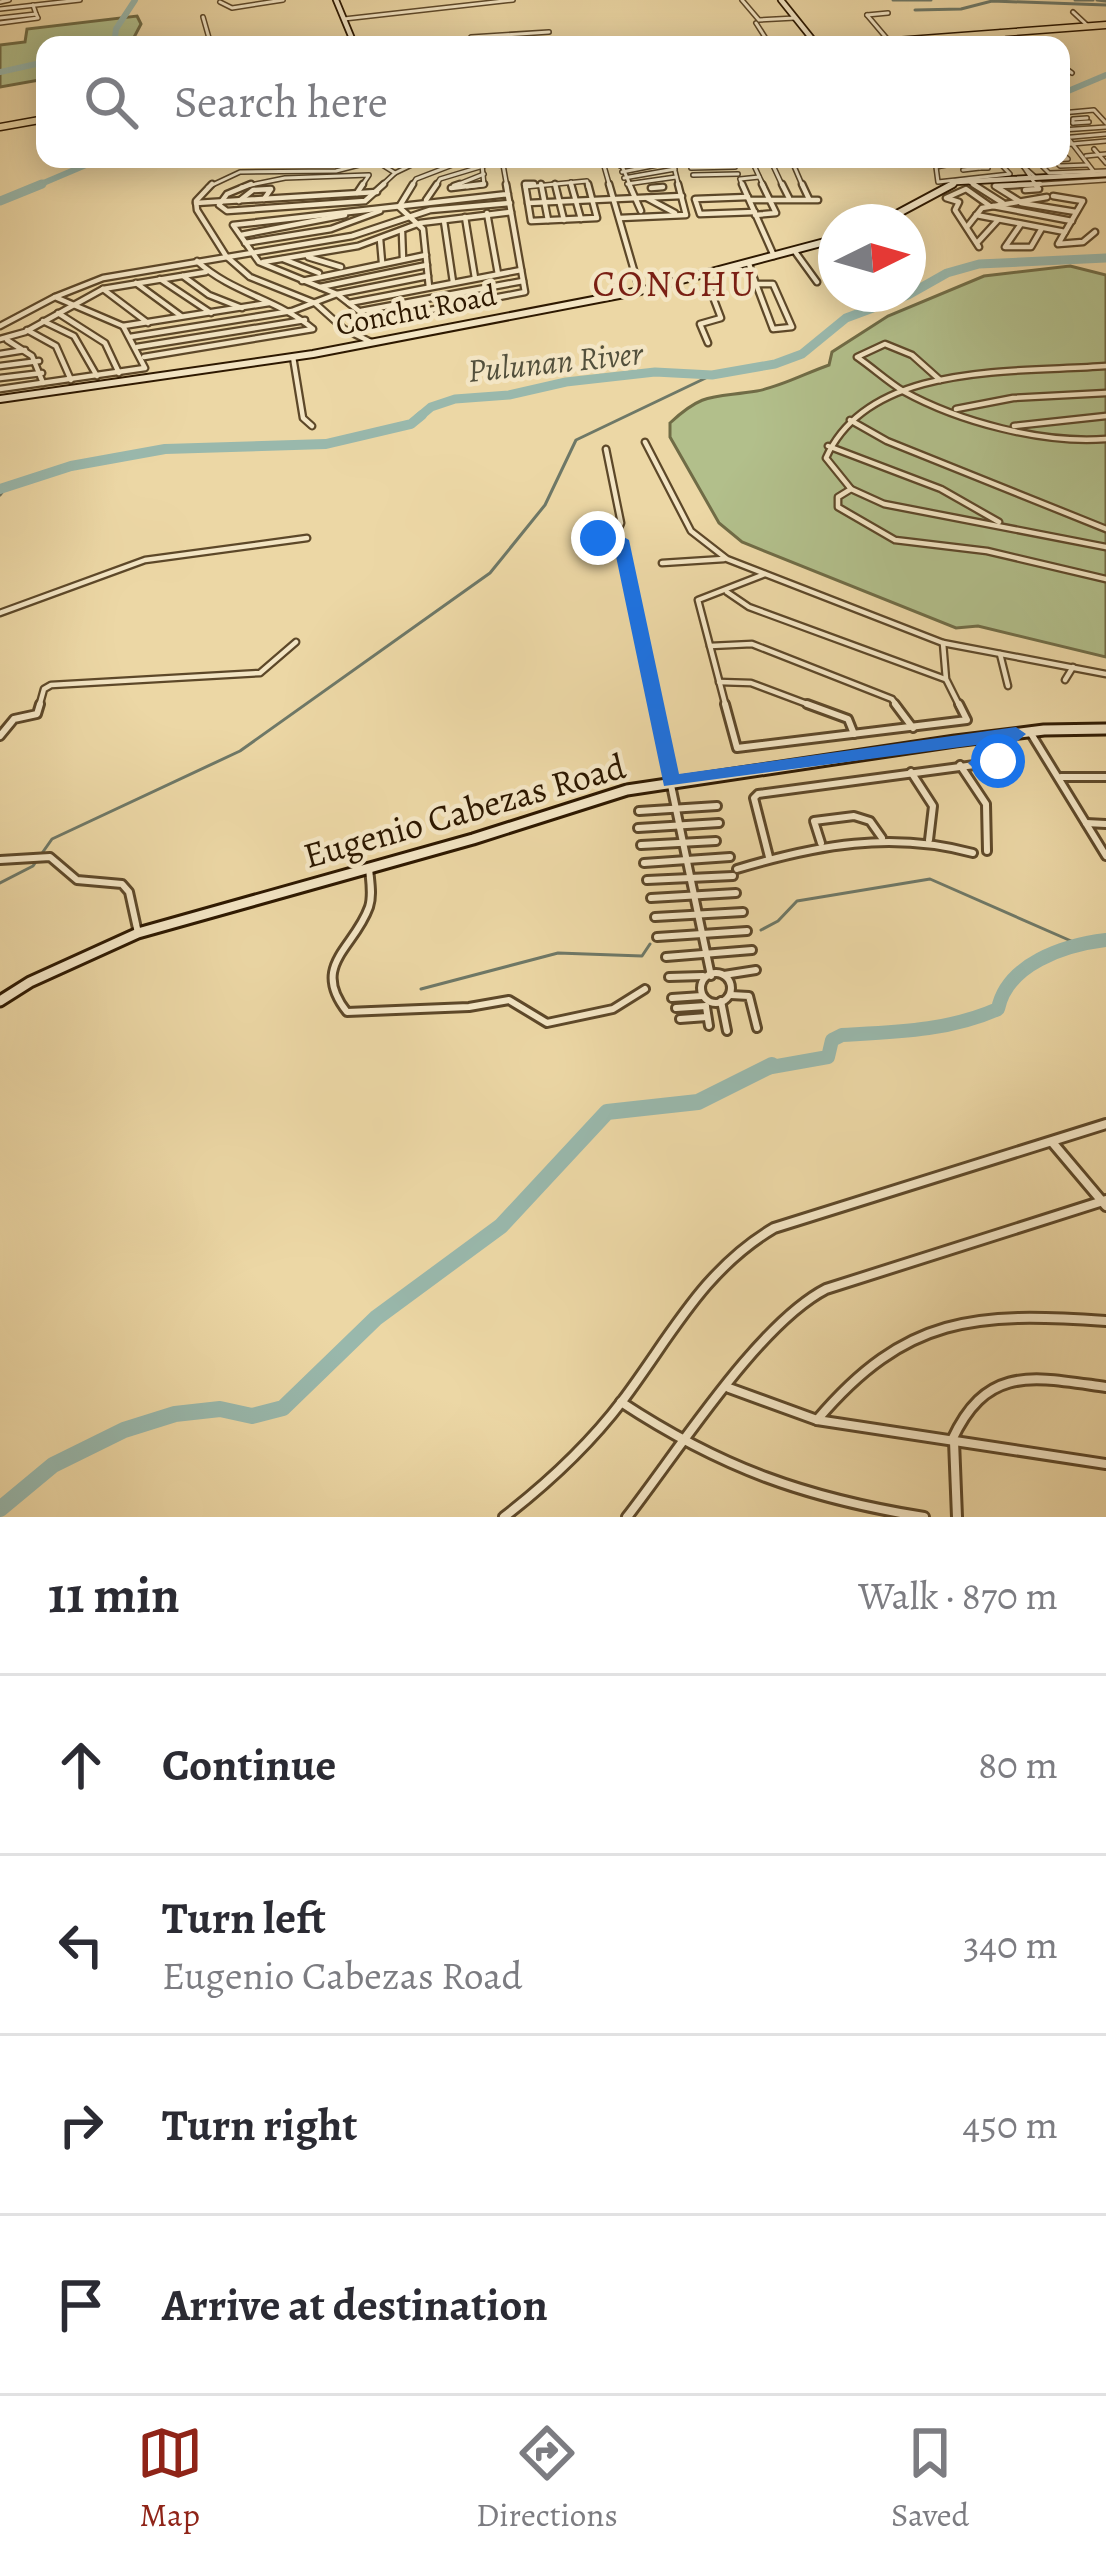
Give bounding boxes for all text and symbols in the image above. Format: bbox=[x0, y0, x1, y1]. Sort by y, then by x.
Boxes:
search box bbox=[36, 36, 1070, 168]
icon: search bbox=[78, 69, 144, 135]
text: Search here bbox=[174, 71, 388, 133]
north arrow bbox=[818, 204, 926, 312]
district label: CONCHU bbox=[592, 259, 758, 308]
street label: Conchu Road bbox=[332, 275, 501, 345]
water label: Pulunan River bbox=[465, 330, 646, 393]
route end bbox=[571, 511, 625, 565]
route start bbox=[971, 734, 1025, 788]
street label: Eugenio Cabezas Road bbox=[297, 741, 631, 880]
text: 11 min bbox=[48, 1560, 180, 1630]
text: Walk · 870 m bbox=[858, 1569, 1058, 1622]
icon: ahead bbox=[48, 1732, 114, 1798]
text: Continue bbox=[162, 1734, 336, 1796]
text: 80 m bbox=[978, 1738, 1058, 1791]
text: Turn left bbox=[162, 1887, 326, 1949]
icon: left bbox=[48, 1912, 114, 1978]
text: 340 m bbox=[963, 1918, 1058, 1971]
text: Eugenio Cabezas Road bbox=[162, 1949, 522, 2002]
icon: right bbox=[48, 2092, 114, 2158]
text: Turn right bbox=[162, 2094, 357, 2156]
text: 450 m bbox=[963, 2098, 1058, 2151]
icon: arrive bbox=[48, 2272, 114, 2338]
text: Arrive at destination bbox=[162, 2274, 548, 2336]
tab: Map bbox=[137, 2420, 203, 2537]
tab: Directions bbox=[476, 2420, 618, 2537]
tab: Saved bbox=[891, 2420, 969, 2537]

